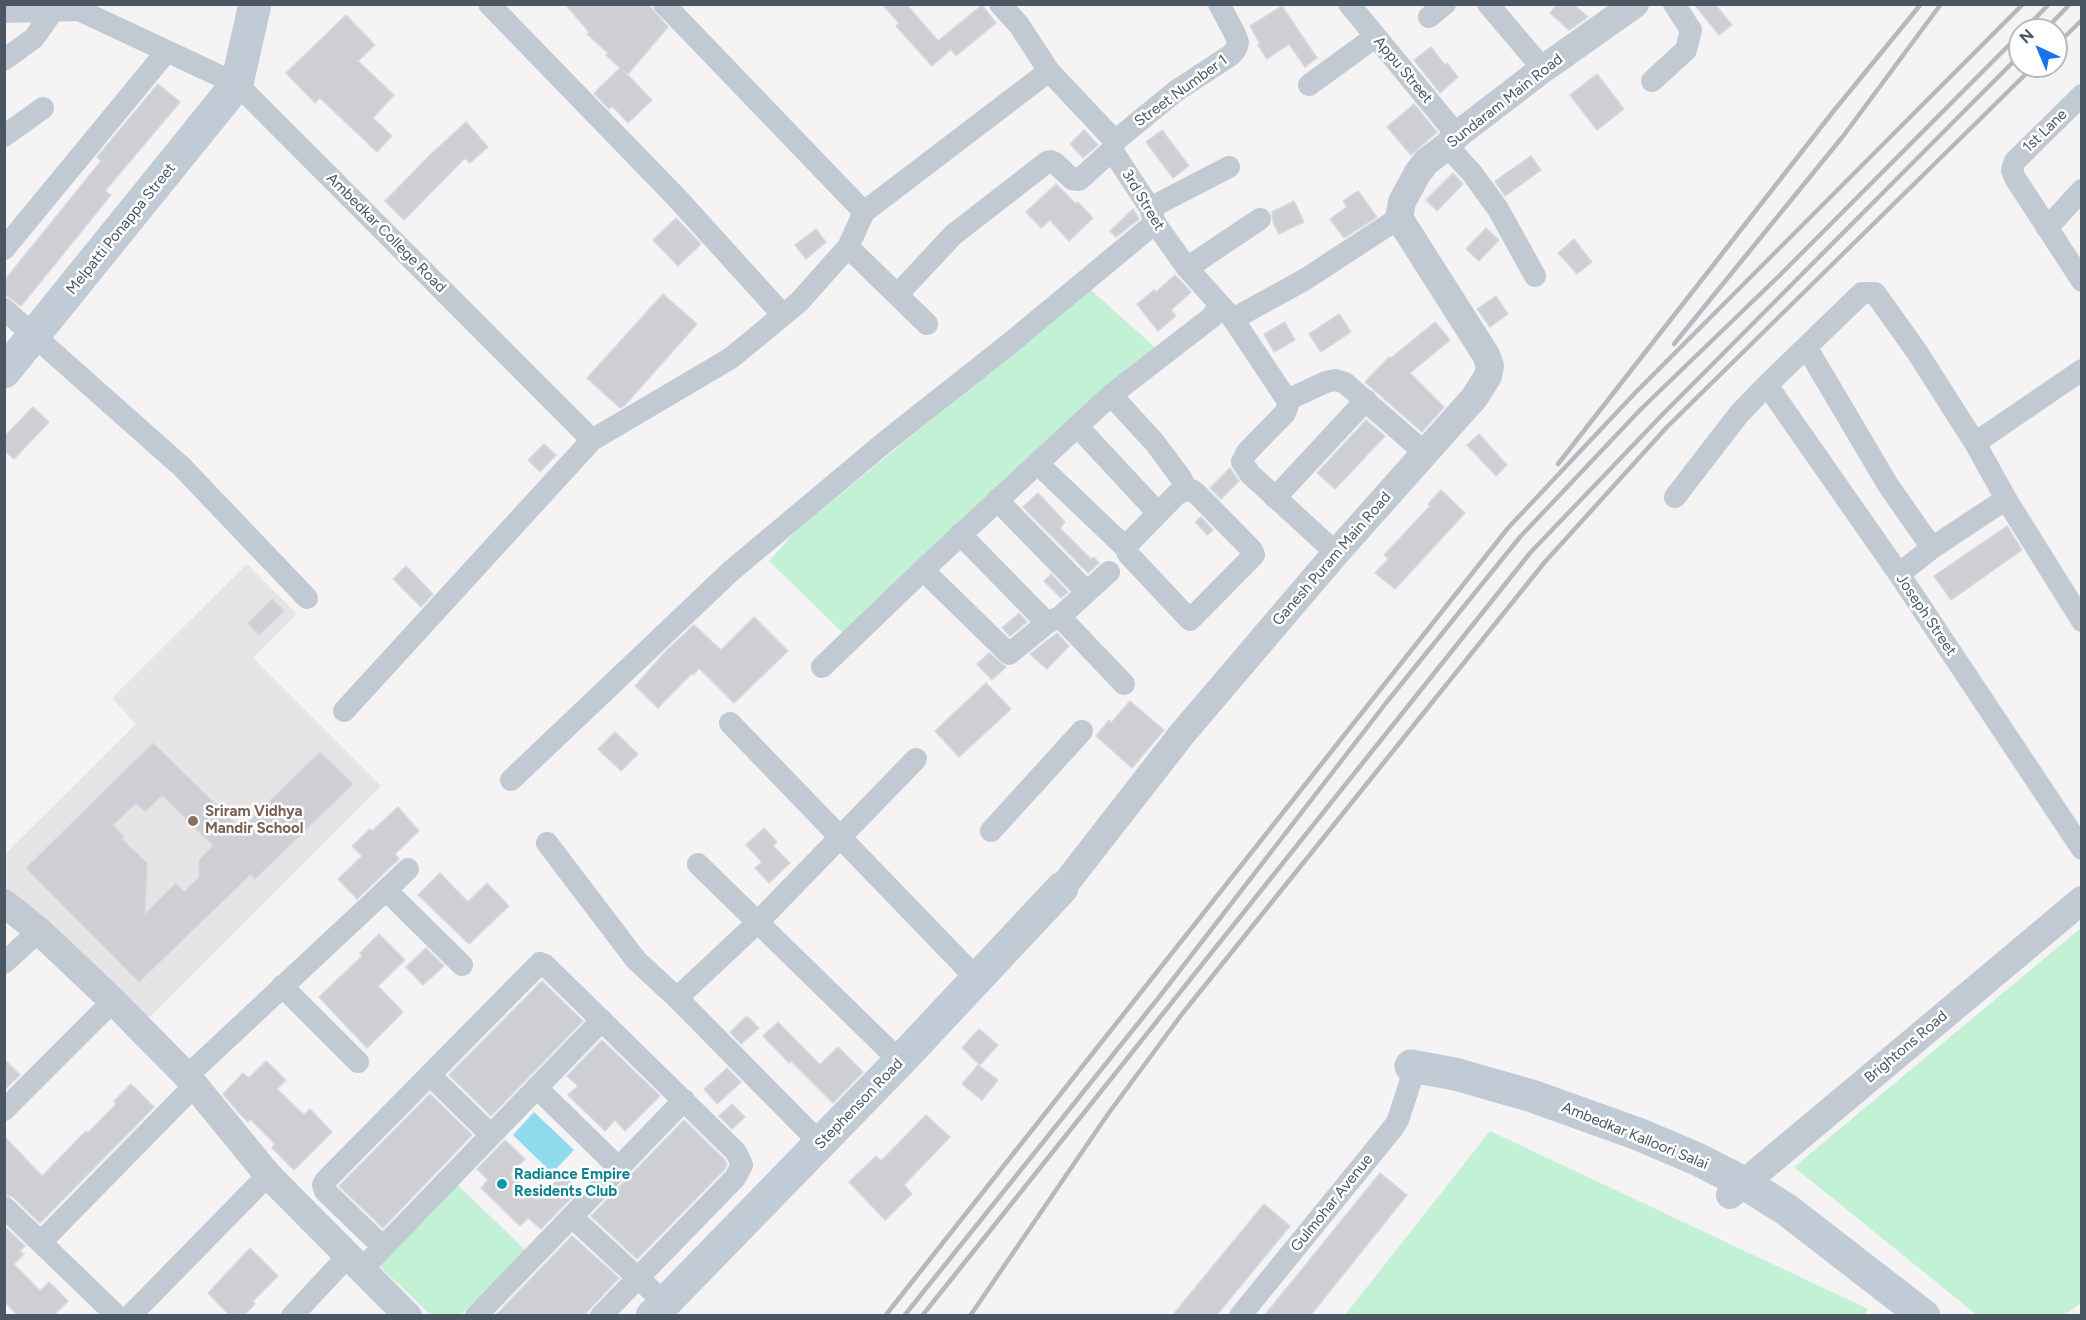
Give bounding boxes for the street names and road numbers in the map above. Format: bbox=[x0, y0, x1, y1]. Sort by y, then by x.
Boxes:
street label: Appu Street bbox=[1370, 33, 1436, 107]
street label: Sundaram Main Road bbox=[1444, 50, 1566, 152]
street label: Street Number 1 bbox=[1131, 51, 1231, 131]
street label: 1st Lane bbox=[2019, 106, 2071, 156]
street label: Melpatti Ponappa Street bbox=[63, 160, 179, 298]
street label: 3rd Street bbox=[1118, 166, 1168, 234]
street label: Ambedkar College Road bbox=[322, 169, 450, 297]
street label: Ganesh Puram Main Road bbox=[1269, 488, 1395, 630]
street label: Joseph Street bbox=[1892, 571, 1960, 659]
street label: Brightons Road bbox=[1861, 1007, 1951, 1087]
street label: Stephenson Road bbox=[811, 1055, 907, 1153]
street label: Ambedkar Kalloori Salai bbox=[1559, 1098, 1711, 1174]
street label: Gulmohar Avenue bbox=[1287, 1151, 1377, 1255]

